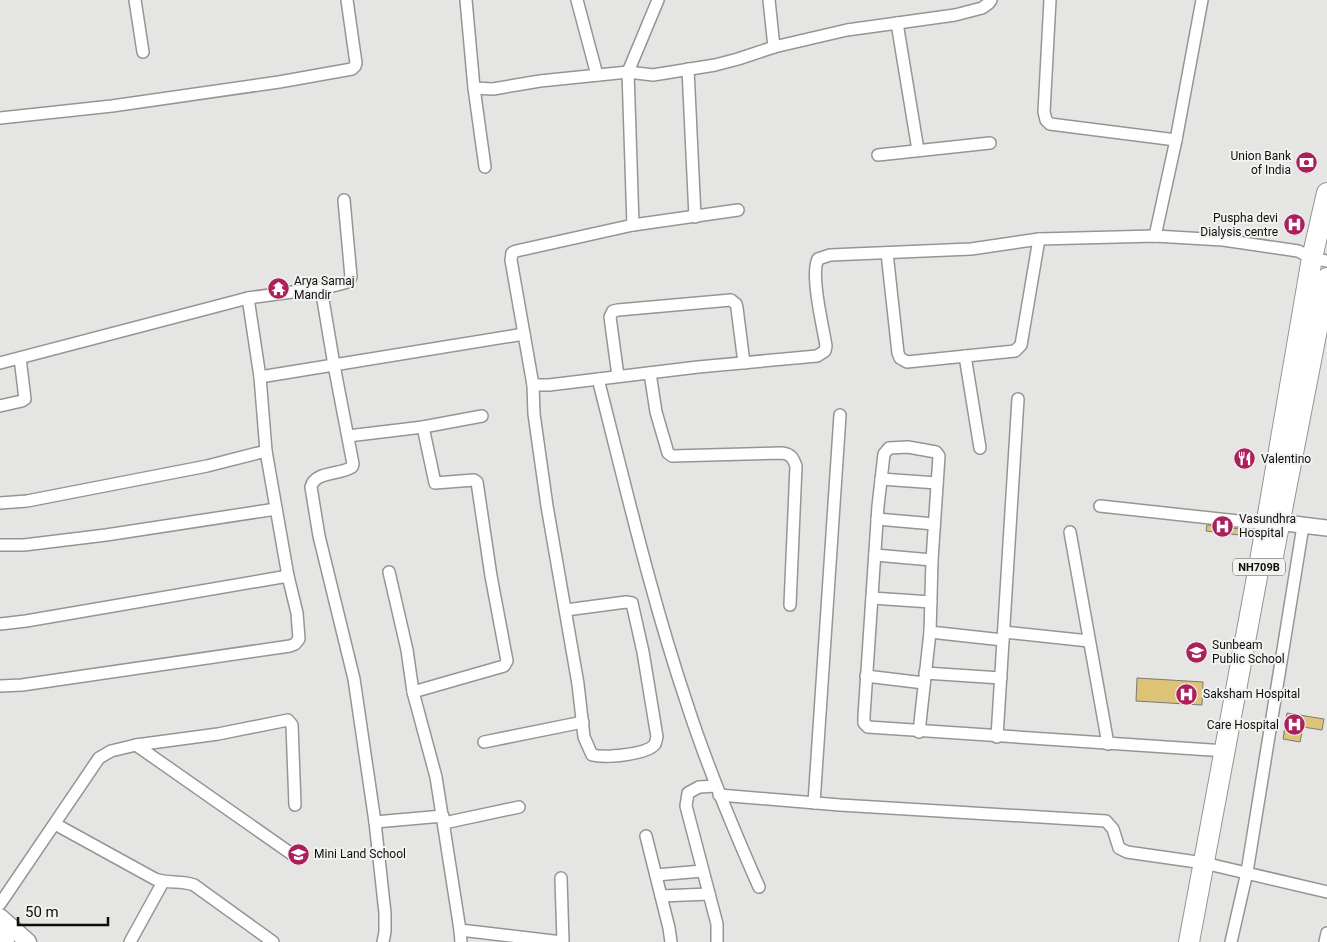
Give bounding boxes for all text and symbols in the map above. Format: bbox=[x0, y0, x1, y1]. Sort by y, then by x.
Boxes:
place label: Union Bank of India bbox=[1231, 149, 1292, 177]
bank icon: Union Bank of India bbox=[1295, 151, 1319, 175]
place label: Puspha devi Dialysis centre bbox=[1200, 211, 1278, 239]
hospital icon: Puspha devi Dialysis centre bbox=[1282, 213, 1306, 237]
place label: Arya Samaj Mandir bbox=[294, 274, 355, 302]
temple icon: Arya Samaj Mandir bbox=[266, 276, 290, 300]
restaurant icon: Valentino bbox=[1233, 447, 1257, 471]
place label: Valentino bbox=[1261, 452, 1311, 466]
place label: Vasundhra Hospital bbox=[1239, 512, 1296, 540]
hospital icon: Vasundhra Hospital bbox=[1211, 514, 1235, 538]
road number: NH709B bbox=[1233, 558, 1285, 576]
place label: Sunbeam Public School bbox=[1212, 638, 1285, 666]
school or university icon: Sunbeam Public School bbox=[1184, 640, 1208, 664]
hospital icon: Saksham Hospital bbox=[1175, 682, 1199, 706]
place label: Saksham Hospital bbox=[1203, 687, 1300, 701]
hospital icon: Care Hospital bbox=[1283, 713, 1307, 737]
place label: Care Hospital bbox=[1207, 718, 1279, 732]
school or university icon: Mini Land School bbox=[286, 842, 310, 866]
place label: Mini Land School bbox=[314, 847, 406, 861]
scale bar bbox=[18, 894, 108, 926]
text: 50 m bbox=[25, 903, 59, 921]

